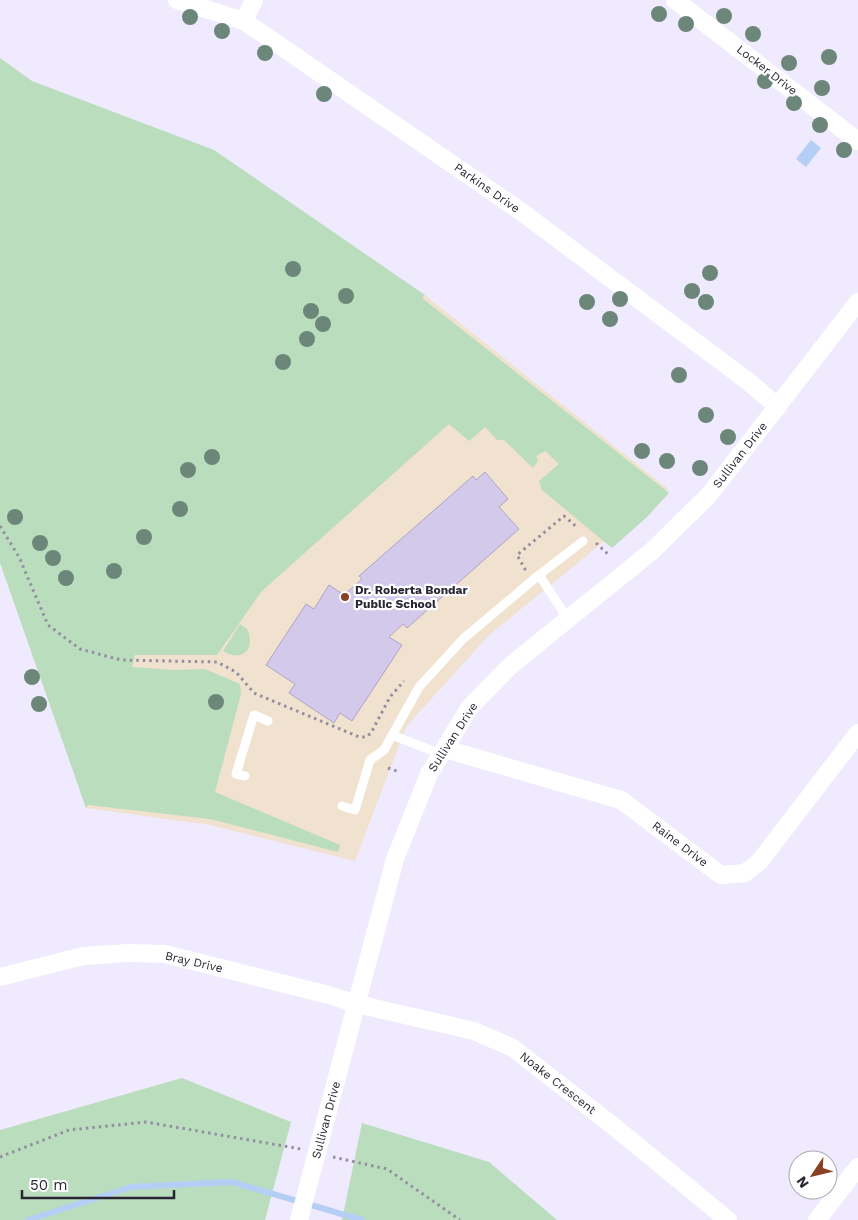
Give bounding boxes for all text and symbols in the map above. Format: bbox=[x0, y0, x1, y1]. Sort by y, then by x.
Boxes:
street label: Locker Drive bbox=[734, 42, 800, 98]
street label: Parkins Drive bbox=[452, 160, 522, 216]
street label: Sullivan Drive bbox=[710, 419, 770, 491]
place label: Dr. Roberta Bondar Public School bbox=[355, 583, 469, 611]
marker: Dr. Roberta Bondar Public School bbox=[339, 591, 351, 603]
street label: Sullivan Drive bbox=[425, 700, 481, 774]
street label: Raine Drive bbox=[649, 818, 711, 870]
street label: Bray Drive bbox=[164, 949, 224, 975]
street label: Noake Crescent bbox=[517, 1049, 599, 1117]
street label: Sullivan Drive bbox=[309, 1080, 343, 1160]
north arrow bbox=[788, 1150, 838, 1200]
scale bar bbox=[22, 1168, 175, 1200]
text: N bbox=[793, 1174, 812, 1191]
text: 50 m bbox=[30, 1176, 67, 1194]

